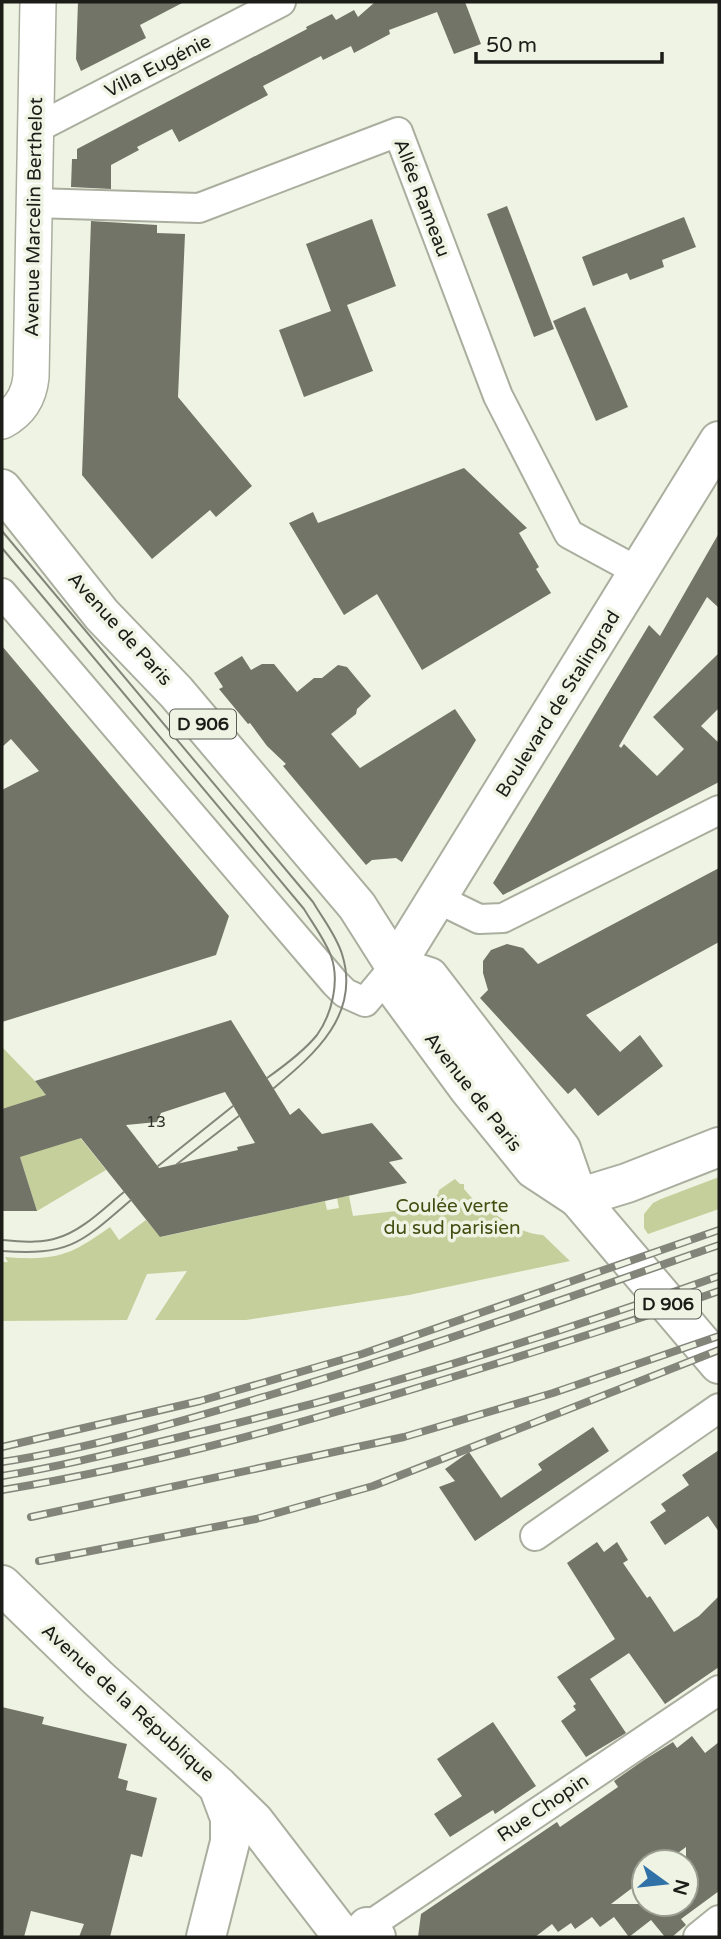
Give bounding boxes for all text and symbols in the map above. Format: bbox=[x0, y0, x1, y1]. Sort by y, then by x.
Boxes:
scale bar bbox=[476, 21, 662, 65]
street label: Villa Eugénie bbox=[101, 30, 215, 102]
text: 50 m bbox=[486, 33, 537, 58]
street label: Avenue Marcelin Berthelot bbox=[21, 97, 47, 337]
street label: Allée Rameau bbox=[389, 136, 455, 260]
street label: Avenue de Paris bbox=[63, 568, 177, 690]
street label: Boulevard de Stalingrad bbox=[491, 607, 625, 801]
road number: D 906 bbox=[170, 710, 236, 738]
street label: Avenue de Paris bbox=[420, 1028, 526, 1156]
house number: 13 bbox=[146, 1112, 166, 1132]
park label: Coulée verte du sud parisien bbox=[384, 1195, 520, 1239]
road number: D 906 bbox=[635, 1289, 701, 1318]
street label: Avenue de la République bbox=[37, 1620, 219, 1786]
street label: Rue Chopin bbox=[493, 1769, 593, 1847]
north arrow bbox=[630, 1848, 700, 1918]
text: N bbox=[668, 1877, 693, 1897]

